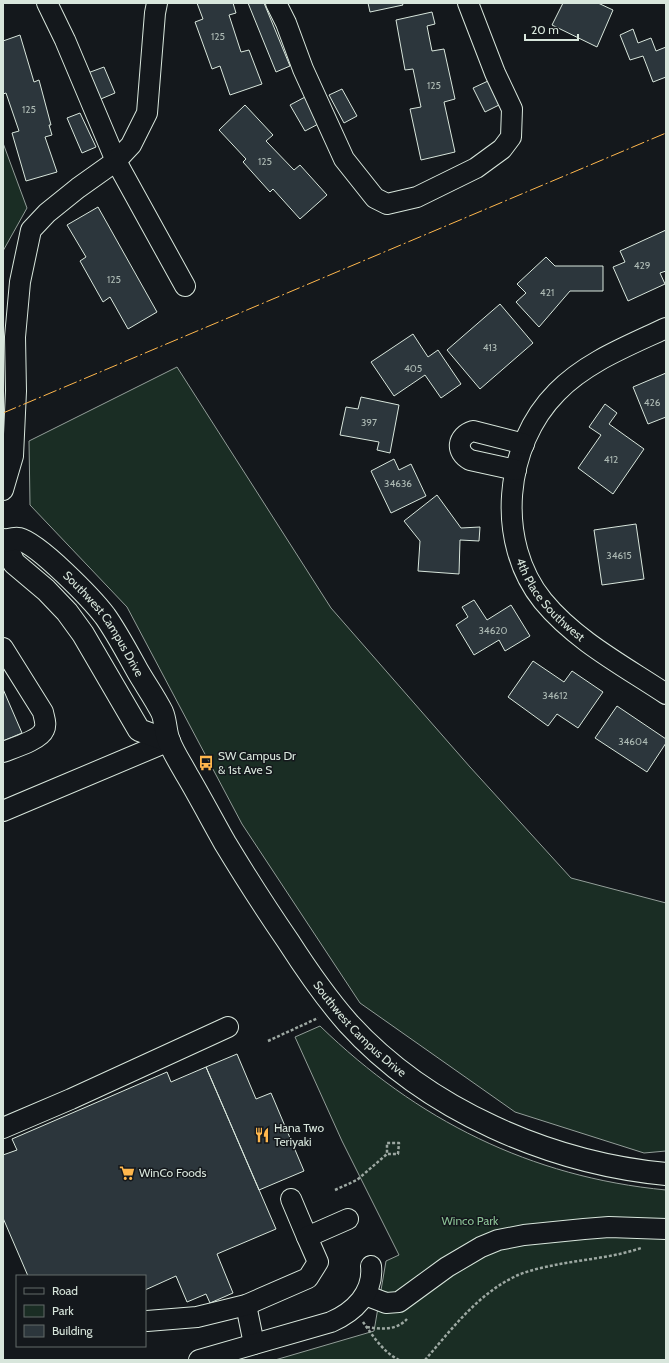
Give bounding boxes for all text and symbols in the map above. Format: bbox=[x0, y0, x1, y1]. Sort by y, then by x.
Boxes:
scale bar bbox=[525, 16, 578, 42]
text: 20 m bbox=[531, 22, 559, 37]
house number: 125 bbox=[211, 30, 225, 43]
house number: 125 bbox=[427, 79, 441, 92]
house number: 125 bbox=[22, 103, 36, 116]
house number: 125 bbox=[258, 155, 272, 168]
house number: 429 bbox=[634, 259, 651, 272]
house number: 125 bbox=[107, 273, 121, 286]
house number: 421 bbox=[540, 286, 554, 299]
house number: 413 bbox=[483, 341, 497, 354]
house number: 405 bbox=[404, 362, 422, 375]
house number: 426 bbox=[644, 396, 661, 409]
house number: 397 bbox=[361, 416, 377, 429]
house number: 412 bbox=[604, 453, 618, 466]
house number: 34636 bbox=[384, 477, 412, 490]
house number: 34615 bbox=[606, 549, 632, 562]
street label: 4th Place Southwest bbox=[513, 556, 588, 644]
street label: Southwest Campus Drive bbox=[60, 568, 147, 679]
house number: 34620 bbox=[478, 624, 508, 637]
house number: 34612 bbox=[542, 689, 568, 702]
house number: 34604 bbox=[618, 735, 648, 748]
place label: SW Campus Dr & 1st Ave S bbox=[218, 748, 296, 777]
bus stop icon: SW Campus Dr & 1st Ave S bbox=[197, 754, 215, 772]
street label: Southwest Campus Drive bbox=[310, 978, 409, 1080]
place label: Hana Two Teriyaki bbox=[274, 1120, 324, 1149]
restaurant icon: Hana Two Teriyaki bbox=[253, 1126, 271, 1144]
supermarket icon: WinCo Foods bbox=[118, 1164, 136, 1182]
place label: WinCo Foods bbox=[139, 1165, 207, 1180]
park label: Winco Park bbox=[442, 1213, 499, 1228]
legend bbox=[16, 1275, 146, 1347]
text: Road bbox=[52, 1283, 78, 1298]
text: Park bbox=[52, 1303, 74, 1318]
text: Building bbox=[52, 1323, 94, 1338]

